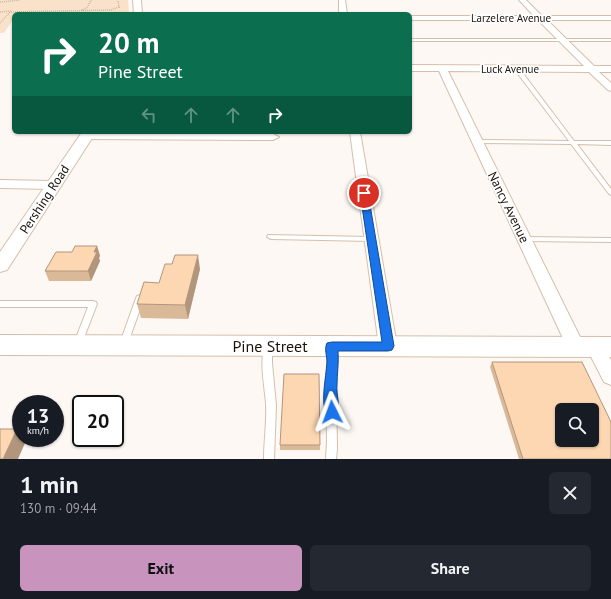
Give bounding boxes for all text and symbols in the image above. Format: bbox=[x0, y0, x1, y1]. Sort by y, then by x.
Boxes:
street label: Larzelere Avenue bbox=[471, 11, 551, 25]
text: 20 m bbox=[98, 24, 159, 61]
icon: right bbox=[32, 28, 84, 80]
text: Pine Street bbox=[98, 60, 183, 83]
street label: Luck Avenue bbox=[481, 62, 540, 76]
icon: left bbox=[138, 104, 160, 126]
icon: ahead bbox=[180, 104, 202, 126]
icon: ahead bbox=[222, 104, 244, 126]
icon: right bbox=[264, 104, 286, 126]
street label: Pershing Road bbox=[16, 162, 73, 237]
street label: Nancy Avenue bbox=[484, 169, 533, 246]
pin bbox=[347, 176, 381, 210]
icon: arrive bbox=[353, 182, 375, 204]
street label: Pine Street bbox=[232, 336, 308, 356]
position arrow bbox=[311, 391, 353, 433]
speed limit sign: 20 bbox=[72, 395, 124, 447]
text: 13 bbox=[27, 403, 49, 429]
map controls bbox=[555, 403, 599, 447]
button: search bbox=[555, 403, 599, 447]
text: km/h bbox=[27, 424, 49, 437]
text: 1 min bbox=[20, 469, 79, 500]
button: close bbox=[549, 472, 591, 514]
text: 130 m · 09:44 bbox=[20, 500, 97, 517]
button: Exit bbox=[20, 545, 302, 591]
button: Share bbox=[310, 545, 591, 591]

